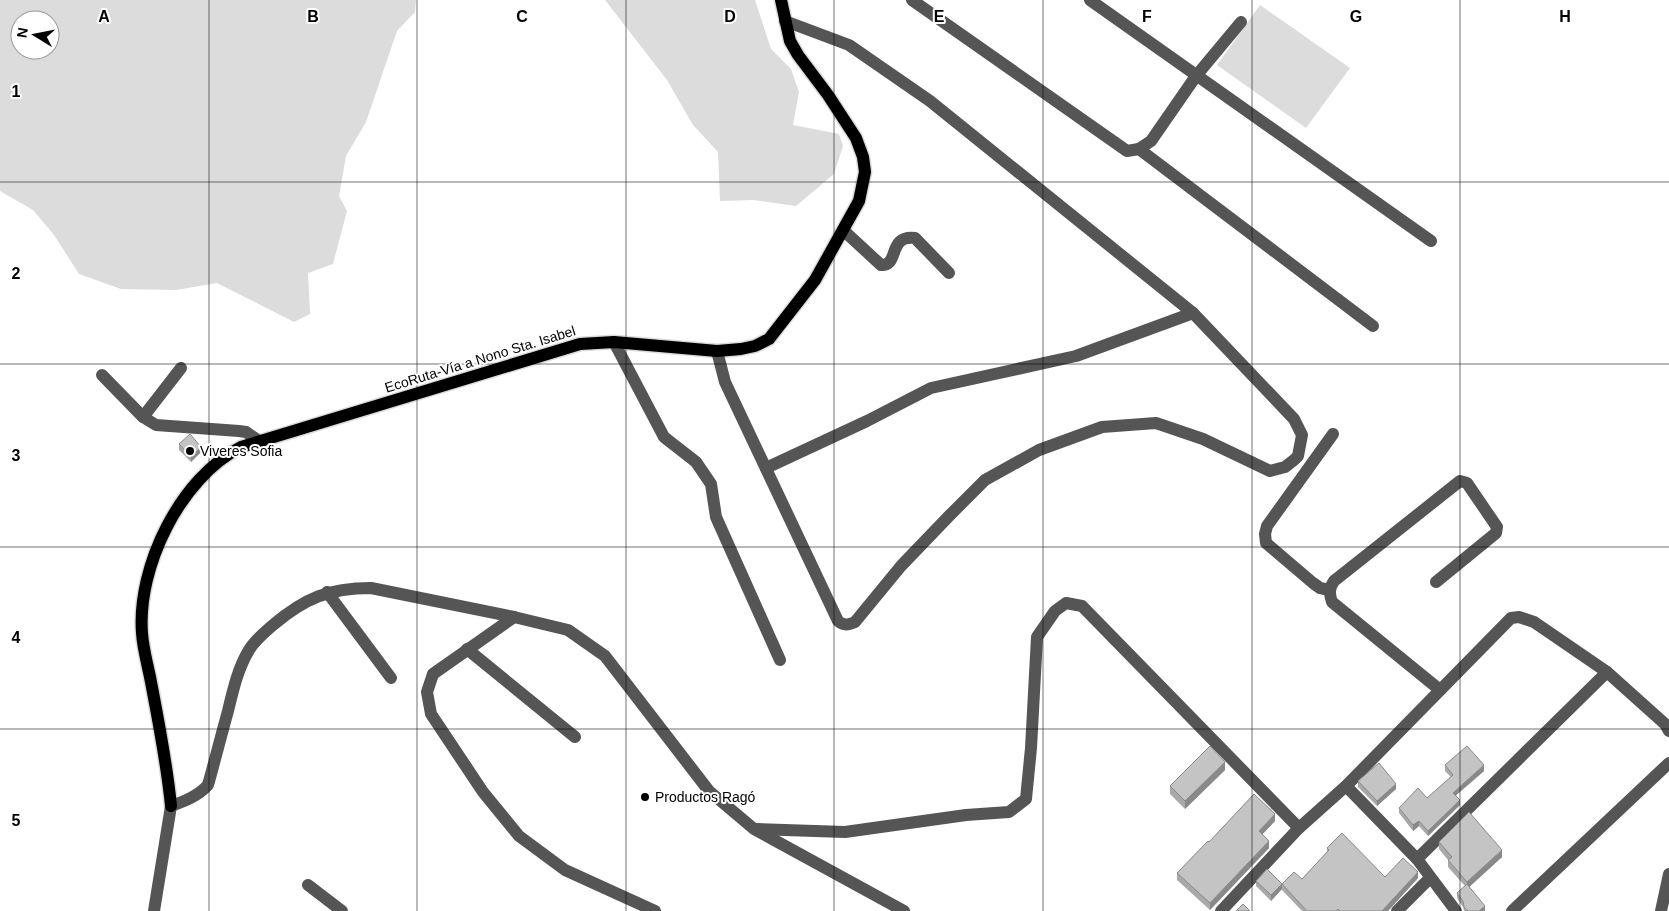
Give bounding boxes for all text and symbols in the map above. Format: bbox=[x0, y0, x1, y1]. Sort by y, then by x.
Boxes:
text: A bbox=[98, 8, 110, 25]
text: B bbox=[307, 8, 319, 25]
text: C bbox=[516, 8, 528, 25]
text: D bbox=[724, 8, 736, 25]
text: E bbox=[934, 8, 945, 25]
text: F bbox=[1142, 8, 1152, 25]
text: G bbox=[1350, 8, 1362, 25]
text: H bbox=[1559, 8, 1571, 25]
north arrow bbox=[10, 10, 60, 60]
text: N bbox=[13, 26, 31, 39]
text: 1 bbox=[12, 83, 21, 100]
text: 2 bbox=[12, 265, 21, 282]
street label: EcoRuta-Vía a Nono Sta. Isabel bbox=[383, 322, 577, 396]
place label: Viveres Sofia bbox=[200, 443, 282, 459]
marker: Viveres Sofia bbox=[184, 445, 196, 457]
text: 3 bbox=[12, 447, 21, 464]
text: 4 bbox=[12, 629, 21, 646]
place label: Productos Ragó bbox=[655, 789, 756, 805]
marker: Productos Ragó bbox=[639, 791, 651, 803]
text: 5 bbox=[12, 812, 21, 829]

